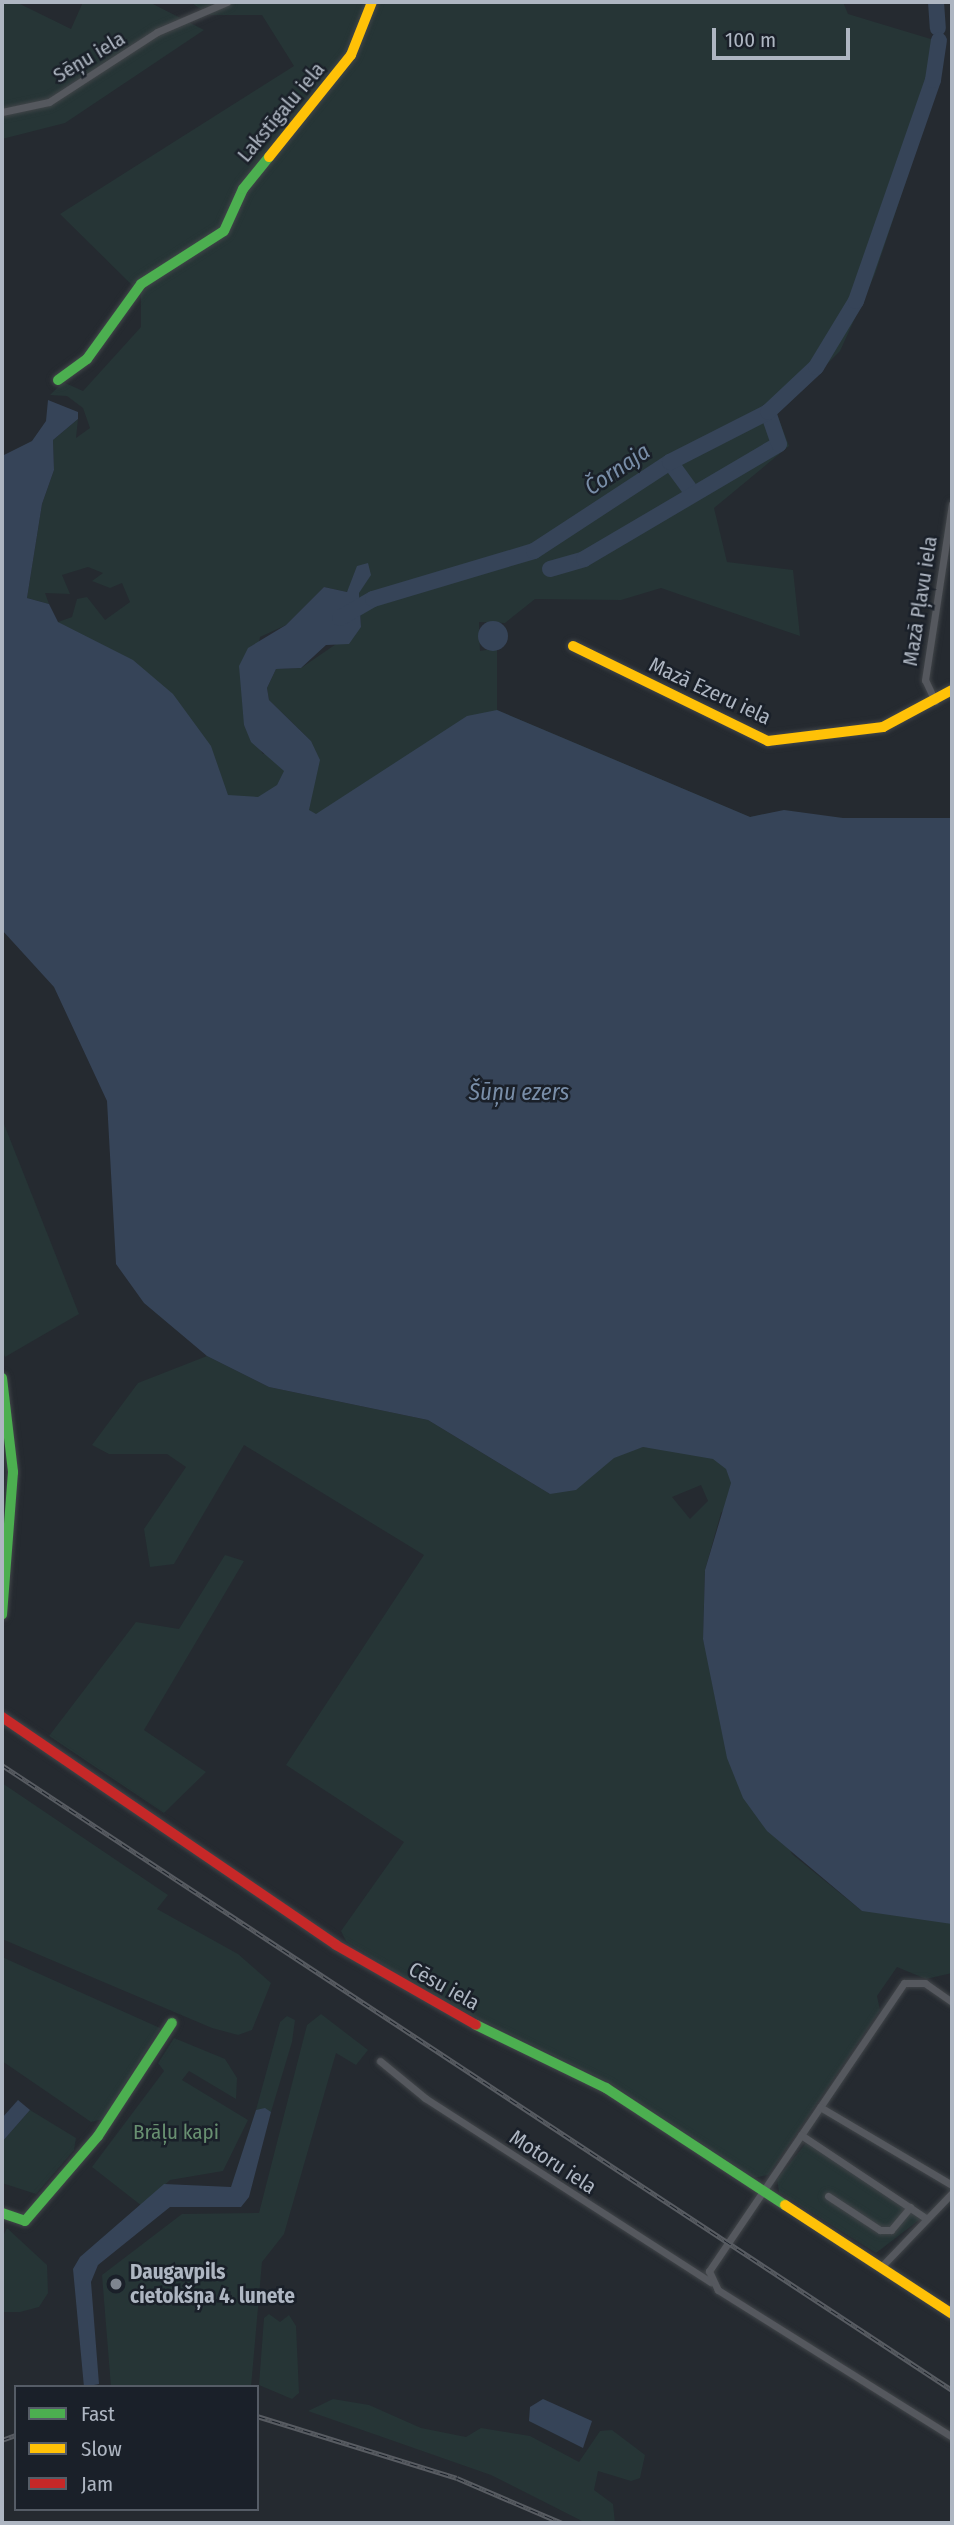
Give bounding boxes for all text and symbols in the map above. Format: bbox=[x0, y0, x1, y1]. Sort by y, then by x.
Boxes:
scale bar bbox=[716, 14, 854, 58]
street label: Sēņu iela bbox=[49, 26, 129, 88]
text: 100 m bbox=[725, 27, 776, 53]
street label: Lakstīgalu iela bbox=[232, 57, 330, 167]
water label: Čornaja bbox=[579, 437, 655, 501]
street label: Mazā Pļavu iela bbox=[897, 534, 943, 668]
street label: Mazā Ezeru iela bbox=[645, 652, 775, 730]
water label: Šūņu ezers bbox=[469, 1078, 569, 1106]
street label: Cēsu iela bbox=[404, 1956, 484, 2016]
park label: Brāļu kapi bbox=[133, 2119, 219, 2145]
street label: Motoru iela bbox=[505, 2125, 601, 2199]
place label: Daugavpils cietokšņa 4. lunete bbox=[130, 2259, 295, 2309]
marker: Daugavpils cietokšņa 4. lunete bbox=[108, 2276, 124, 2292]
legend bbox=[14, 2385, 259, 2511]
text: Fast bbox=[81, 2401, 115, 2427]
text: Slow bbox=[81, 2436, 122, 2462]
text: Jam bbox=[81, 2471, 113, 2497]

